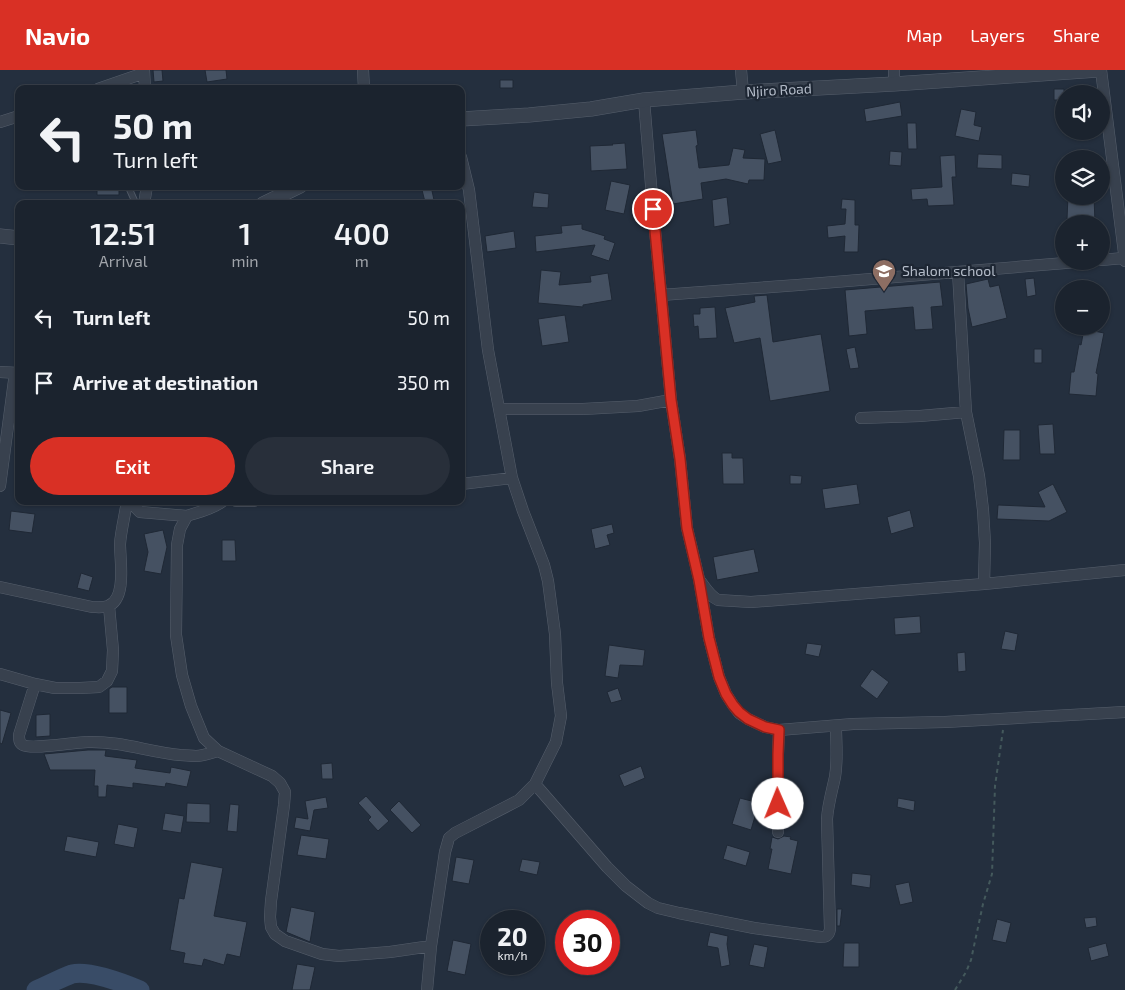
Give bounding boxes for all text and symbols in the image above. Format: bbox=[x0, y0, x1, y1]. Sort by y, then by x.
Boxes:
text: Navio bbox=[25, 21, 90, 50]
text: Map bbox=[906, 24, 942, 46]
text: Layers bbox=[970, 24, 1025, 46]
text: Share bbox=[1053, 24, 1100, 46]
street label: Njiro Road bbox=[746, 79, 812, 100]
map controls bbox=[1055, 85, 1110, 335]
button: sound bbox=[1055, 85, 1110, 140]
text: 50 m bbox=[113, 104, 193, 146]
icon: left bbox=[30, 105, 95, 170]
text: Turn left bbox=[113, 146, 198, 172]
button: layers bbox=[1055, 150, 1110, 205]
pin bbox=[632, 188, 674, 230]
icon: arrive bbox=[639, 195, 667, 223]
text: 12:51 bbox=[90, 215, 156, 251]
text: 1 bbox=[239, 215, 251, 251]
text: 400 bbox=[334, 215, 390, 251]
button: + bbox=[1055, 215, 1110, 270]
text: Arrival bbox=[99, 251, 148, 270]
text: min bbox=[231, 251, 259, 270]
text: m bbox=[355, 251, 369, 270]
school or university icon: Shalom school bbox=[871, 258, 897, 292]
place label: Shalom school bbox=[902, 262, 996, 279]
button: − bbox=[1055, 280, 1110, 335]
icon: left bbox=[30, 304, 58, 332]
text: Turn left bbox=[73, 306, 150, 329]
text: 50 m bbox=[407, 306, 450, 329]
icon: arrive bbox=[30, 369, 58, 397]
text: Arrive at destination bbox=[73, 371, 258, 394]
text: 350 m bbox=[397, 371, 450, 394]
button: Exit bbox=[30, 437, 235, 495]
button: Share bbox=[245, 437, 450, 495]
position arrow bbox=[751, 777, 803, 829]
speed limit sign: 30 bbox=[555, 910, 620, 975]
text: 20 bbox=[497, 921, 528, 951]
text: km/h bbox=[498, 948, 527, 962]

